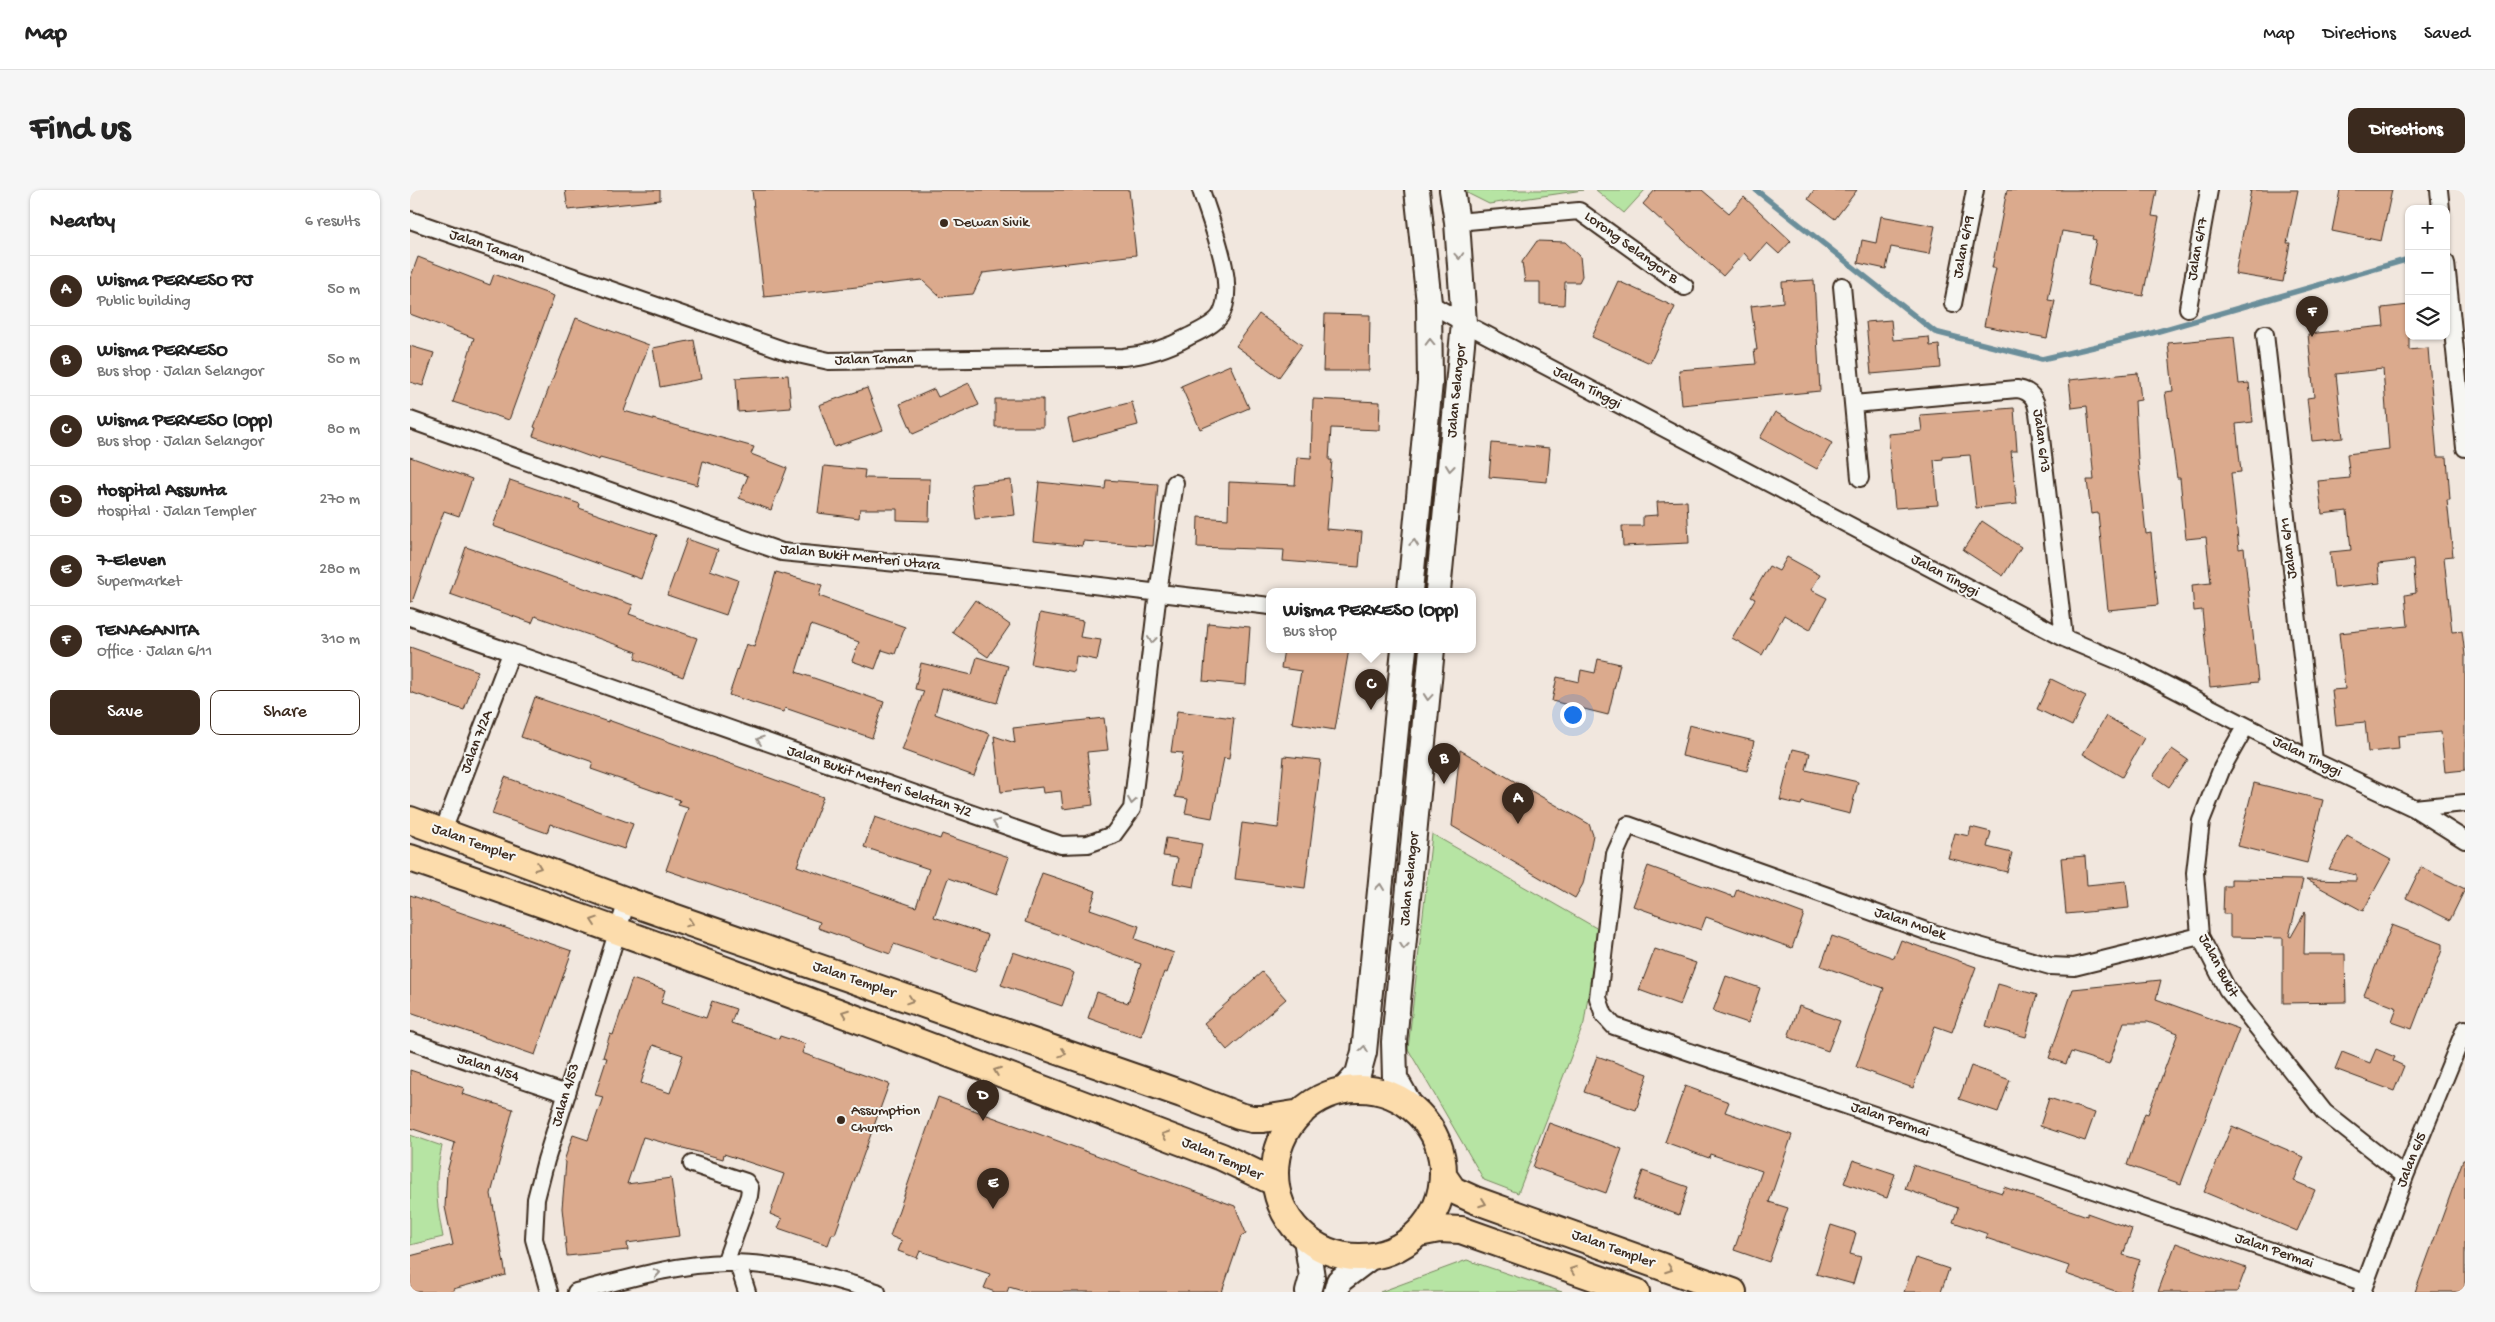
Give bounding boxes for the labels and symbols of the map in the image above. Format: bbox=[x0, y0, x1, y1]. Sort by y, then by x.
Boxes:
street label: Lorong Selangor B bbox=[1580, 208, 1682, 288]
place label: Dewan Sivik bbox=[953, 214, 1030, 232]
street label: Jalan 6/19 bbox=[1949, 214, 1979, 280]
street label: Jalan 6/17 bbox=[2184, 215, 2213, 282]
marker: Dewan Sivik bbox=[938, 217, 950, 229]
street label: Jalan Taman bbox=[447, 226, 527, 268]
one-way arrow bbox=[1454, 252, 1465, 260]
pin: F bbox=[2296, 296, 2328, 337]
one-way arrow bbox=[1425, 338, 1435, 346]
street label: Jalan Selangor bbox=[1443, 342, 1471, 439]
street label: Jalan Taman bbox=[834, 350, 914, 370]
street label: Jalan Tinggi bbox=[1550, 362, 1624, 414]
street label: Jalan 6/13 bbox=[2028, 408, 2054, 474]
one-way arrow bbox=[1445, 465, 1456, 473]
street label: Jalan 6/11 bbox=[2276, 516, 2302, 580]
one-way arrow bbox=[1408, 538, 1419, 546]
street label: Jalan Bukit Menteri Utara bbox=[779, 541, 942, 575]
street label: Jalan Tinggi bbox=[1908, 550, 1982, 602]
one-way arrow bbox=[1147, 636, 1158, 644]
pin: C bbox=[1355, 669, 1387, 710]
one-way arrow bbox=[1423, 694, 1434, 702]
your location bbox=[1560, 702, 1586, 728]
street label: Jalan 7/2A bbox=[457, 707, 498, 776]
street label: Jalan Tinggi bbox=[2269, 732, 2345, 782]
one-way arrow bbox=[756, 736, 765, 746]
street label: Jalan Bukit Menteri Selatan 7/2 bbox=[784, 742, 974, 822]
pin: B bbox=[1428, 743, 1460, 784]
pin: A bbox=[1502, 783, 1534, 824]
one-way arrow bbox=[1128, 797, 1138, 806]
one-way arrow bbox=[992, 818, 1001, 828]
street label: Jalan Templer bbox=[429, 820, 518, 867]
street label: Jalan Selangor bbox=[1396, 830, 1424, 927]
one-way arrow bbox=[533, 861, 542, 871]
one-way arrow bbox=[1374, 883, 1385, 891]
street label: Jalan Molek bbox=[1872, 903, 1949, 945]
one-way arrow bbox=[590, 917, 599, 927]
one-way arrow bbox=[686, 917, 694, 927]
street label: Jalan Bukit bbox=[2194, 931, 2243, 1002]
one-way arrow bbox=[1398, 942, 1409, 950]
street label: Jalan Templer bbox=[810, 957, 899, 1003]
one-way arrow bbox=[905, 994, 914, 1004]
one-way arrow bbox=[841, 1009, 850, 1019]
one-way arrow bbox=[1358, 1044, 1369, 1052]
one-way arrow bbox=[1059, 1047, 1067, 1057]
street label: Jalan 4/54 bbox=[455, 1050, 521, 1086]
street label: Jalan 4/53 bbox=[548, 1061, 584, 1129]
one-way arrow bbox=[993, 1067, 1002, 1077]
pin: D bbox=[967, 1080, 999, 1121]
street label: Jalan Permai bbox=[1848, 1098, 1932, 1142]
place label: Assumption Church bbox=[851, 1102, 920, 1137]
marker: Assumption Church bbox=[835, 1114, 847, 1126]
street label: Jalan 6/5 bbox=[2393, 1130, 2431, 1190]
one-way arrow bbox=[1161, 1131, 1170, 1141]
street label: Jalan Templer bbox=[1179, 1133, 1267, 1185]
pin: E bbox=[977, 1168, 1009, 1209]
one-way arrow bbox=[1479, 1197, 1487, 1207]
street label: Jalan Templer bbox=[1569, 1226, 1658, 1273]
street label: Jalan Permai bbox=[2232, 1229, 2316, 1273]
one-way arrow bbox=[1665, 1263, 1673, 1273]
one-way arrow bbox=[1570, 1266, 1578, 1276]
one-way arrow bbox=[653, 1269, 661, 1279]

